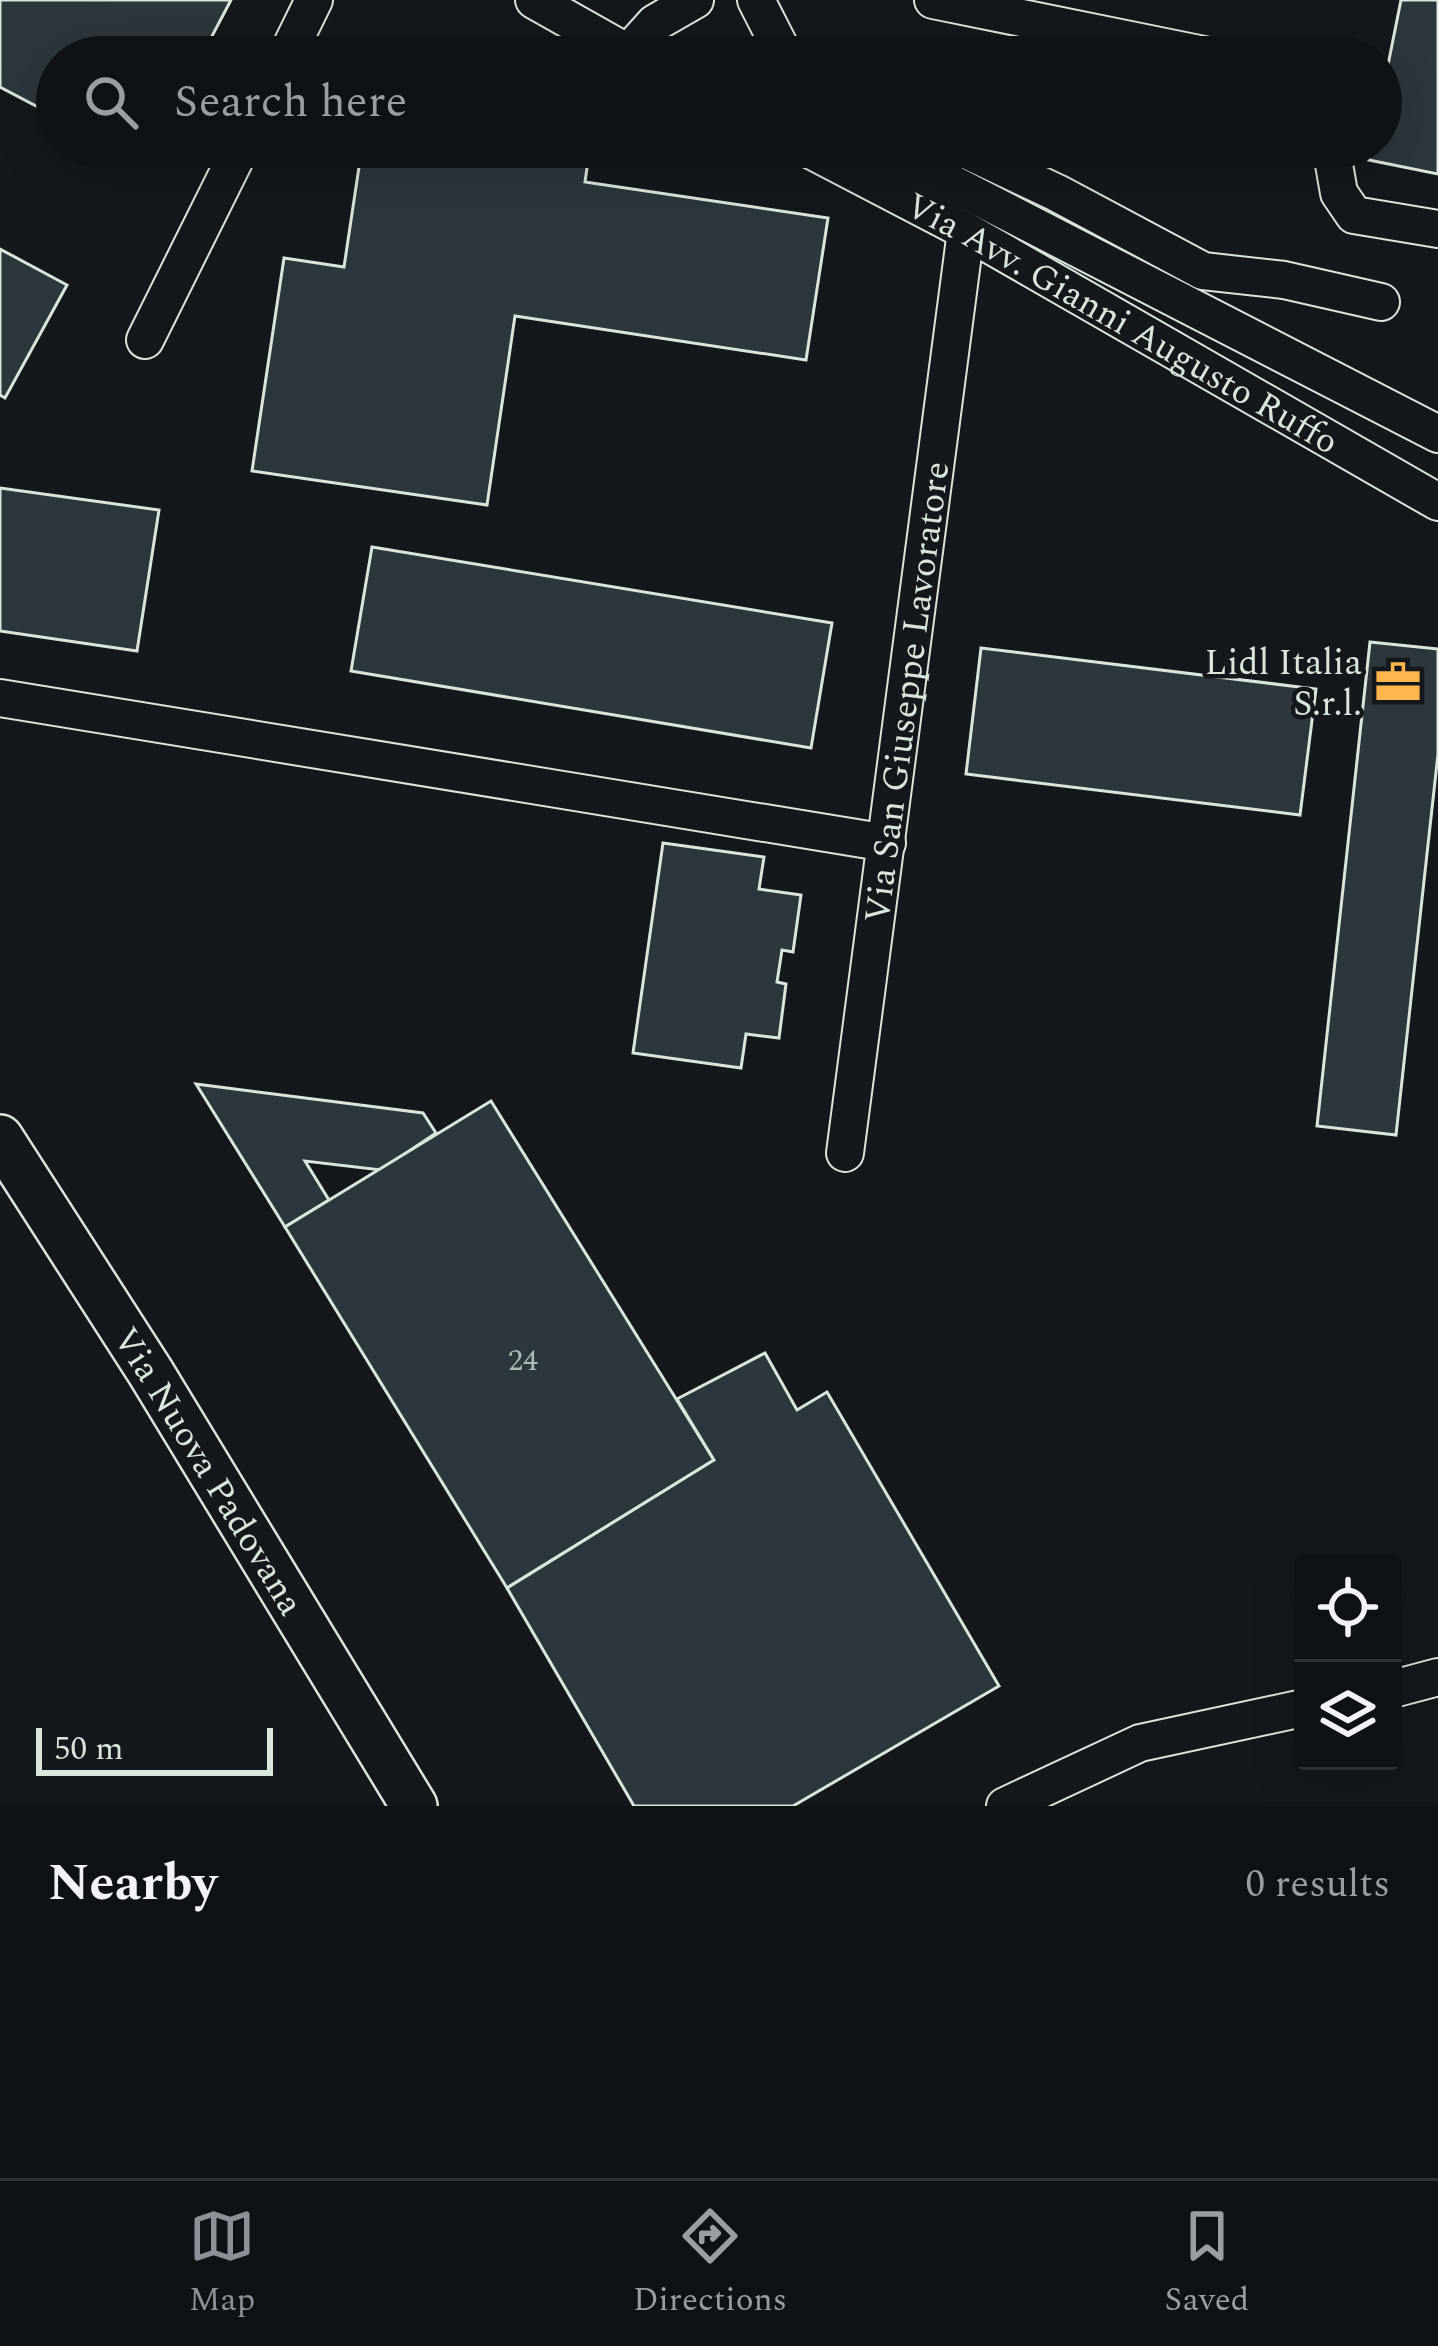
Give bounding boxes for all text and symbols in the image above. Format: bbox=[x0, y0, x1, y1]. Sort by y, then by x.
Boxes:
search box bbox=[36, 36, 1402, 168]
text: Search here bbox=[174, 68, 407, 137]
icon: search bbox=[78, 69, 144, 135]
street label: Via Avv. Gianni Augusto Ruffo bbox=[895, 179, 1349, 470]
street label: Via San Giuseppe Lavoratore bbox=[850, 458, 965, 926]
place label: Lidl Italia S.r.l. bbox=[1205, 636, 1362, 732]
office icon: Lidl Italia S.r.l. bbox=[1373, 657, 1423, 707]
street label: Via Nuova Padovana bbox=[98, 1316, 317, 1627]
house number: 24 bbox=[508, 1338, 538, 1384]
map controls bbox=[1294, 1554, 1402, 1770]
button: locate bbox=[1294, 1554, 1402, 1662]
button: layers bbox=[1294, 1662, 1402, 1770]
scale bar bbox=[36, 1722, 273, 1775]
text: 50 m bbox=[54, 1724, 124, 1774]
text: Nearby bbox=[48, 1845, 217, 1923]
text: 0 results bbox=[1246, 1855, 1390, 1914]
tab: Map bbox=[189, 2203, 255, 2325]
tab: Directions bbox=[633, 2203, 787, 2325]
tab: Saved bbox=[1165, 2203, 1249, 2325]

